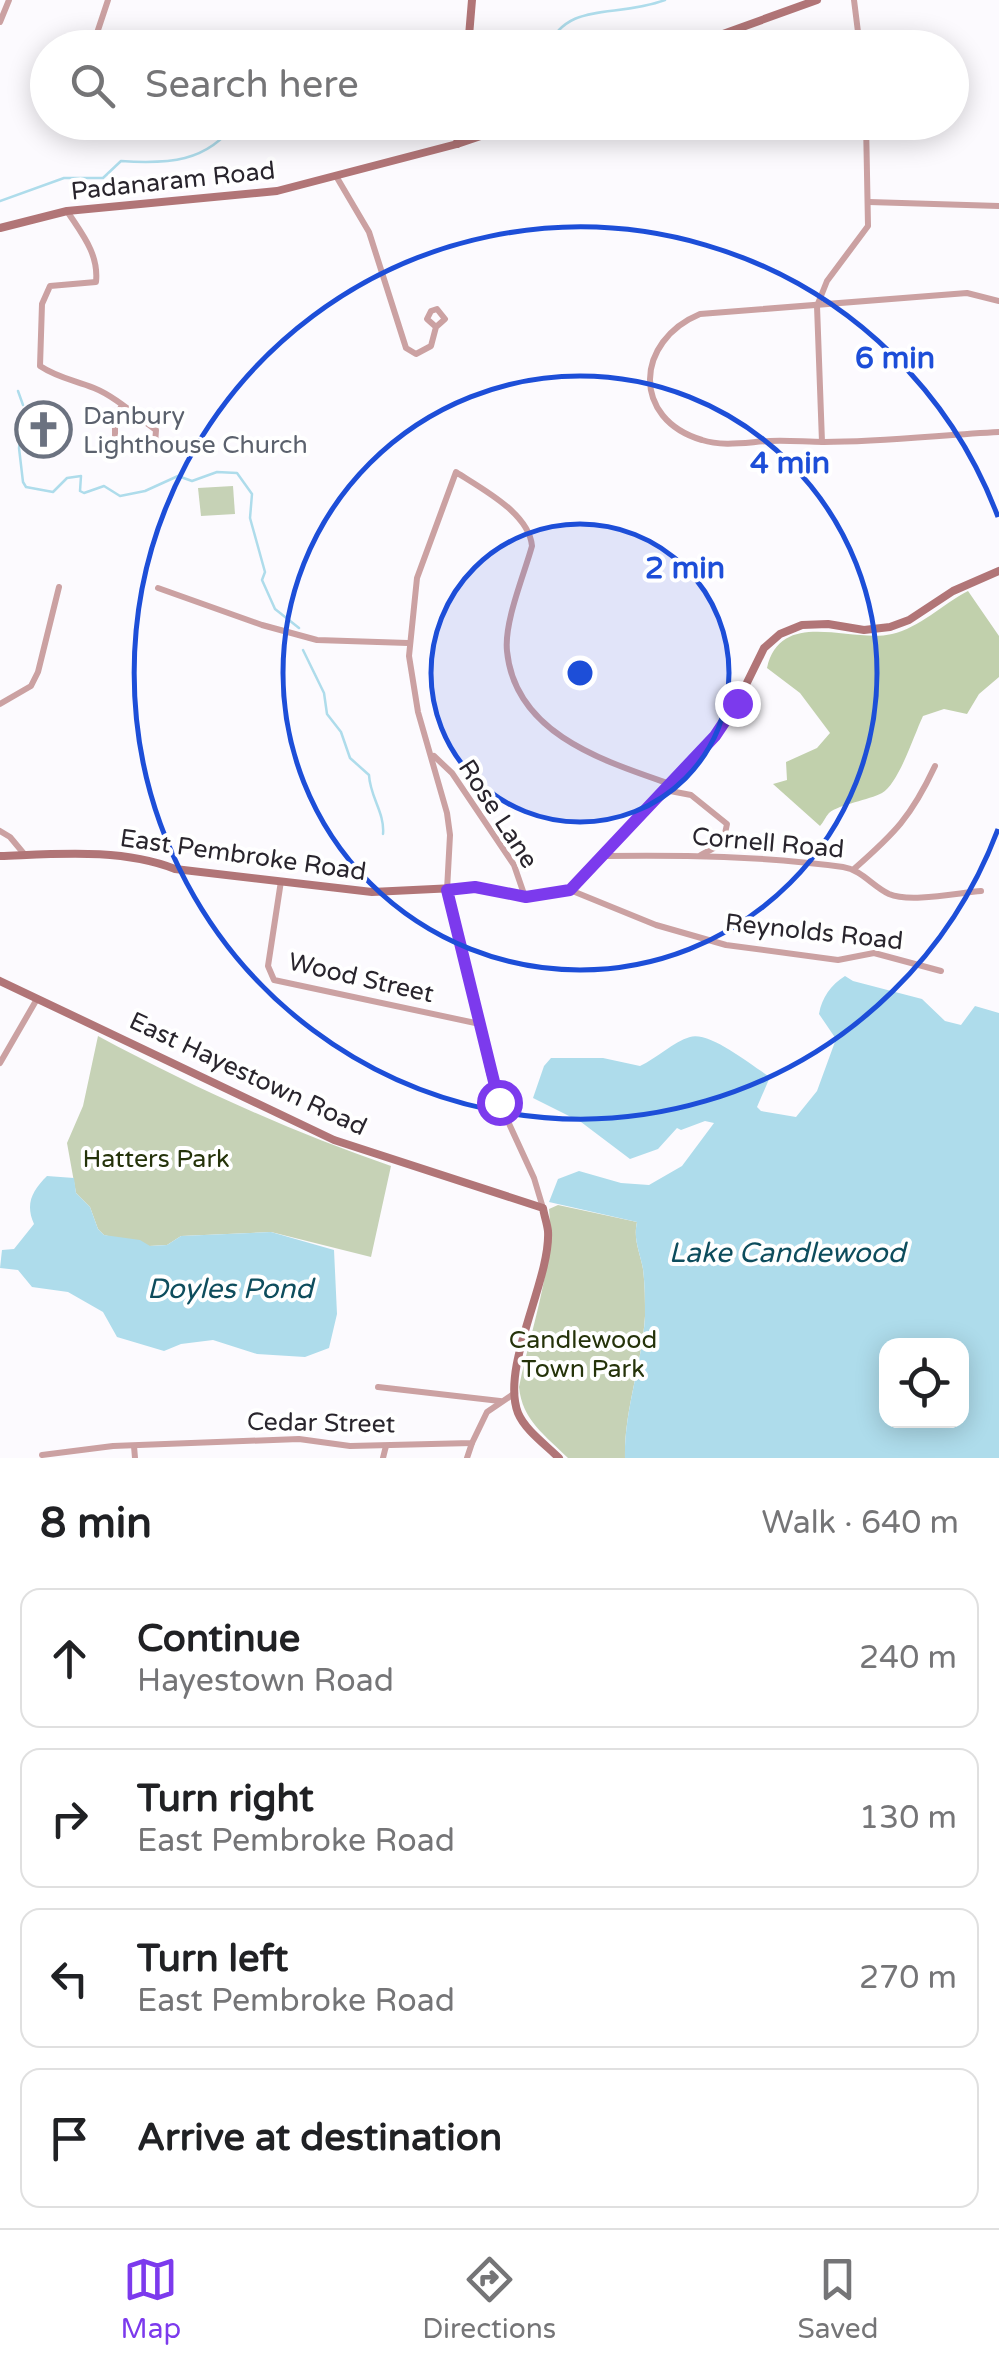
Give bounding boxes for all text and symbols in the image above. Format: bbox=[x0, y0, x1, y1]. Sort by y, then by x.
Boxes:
search box bbox=[30, 30, 969, 140]
icon: search bbox=[65, 58, 120, 113]
text: Search here bbox=[145, 62, 359, 108]
street label: Padanaram Road bbox=[69, 155, 277, 207]
text: 6 min bbox=[855, 340, 935, 377]
church icon: Danbury Lighthouse Church bbox=[14, 400, 74, 460]
place label: Danbury Lighthouse Church bbox=[83, 401, 308, 460]
text: 4 min bbox=[750, 445, 830, 482]
text: 2 min bbox=[645, 550, 725, 587]
centre of rings bbox=[562, 655, 598, 691]
route end bbox=[715, 681, 761, 727]
street label: Rose Lane bbox=[452, 754, 544, 874]
street label: Cornell Road bbox=[691, 821, 845, 865]
street label: East Pembroke Road bbox=[118, 823, 368, 887]
street label: Reynolds Road bbox=[723, 908, 905, 956]
street label: Wood Street bbox=[285, 947, 437, 1009]
street label: East Hayestown Road bbox=[125, 1006, 371, 1142]
route start bbox=[477, 1080, 523, 1126]
park label: Hatters Park bbox=[82, 1144, 230, 1174]
water label: Lake Candlewood bbox=[669, 1236, 908, 1270]
water label: Doyles Pond bbox=[147, 1272, 316, 1306]
park label: Candlewood Town Park bbox=[509, 1325, 657, 1384]
map controls bbox=[879, 1338, 969, 1428]
button: locate bbox=[879, 1338, 969, 1428]
street label: Cedar Street bbox=[247, 1407, 396, 1439]
text: 8 min bbox=[40, 1498, 152, 1549]
text: Walk · 640 m bbox=[762, 1504, 959, 1542]
text: Continue bbox=[137, 1616, 300, 1662]
icon: ahead bbox=[42, 1631, 97, 1686]
text: 240 m bbox=[859, 1639, 957, 1677]
text: Hayestown Road bbox=[137, 1662, 394, 1700]
text: Turn right bbox=[137, 1776, 314, 1822]
icon: right bbox=[42, 1791, 97, 1846]
text: 130 m bbox=[859, 1799, 957, 1837]
text: East Pembroke Road bbox=[137, 1822, 455, 1860]
text: Turn left bbox=[137, 1936, 288, 1982]
icon: left bbox=[42, 1951, 97, 2006]
text: 270 m bbox=[859, 1959, 957, 1997]
text: East Pembroke Road bbox=[137, 1982, 455, 2020]
icon: arrive bbox=[42, 2111, 97, 2166]
text: Arrive at destination bbox=[137, 2115, 502, 2161]
tab: Map bbox=[121, 2252, 181, 2346]
tab: Directions bbox=[422, 2252, 556, 2346]
tab: Saved bbox=[797, 2252, 878, 2346]

